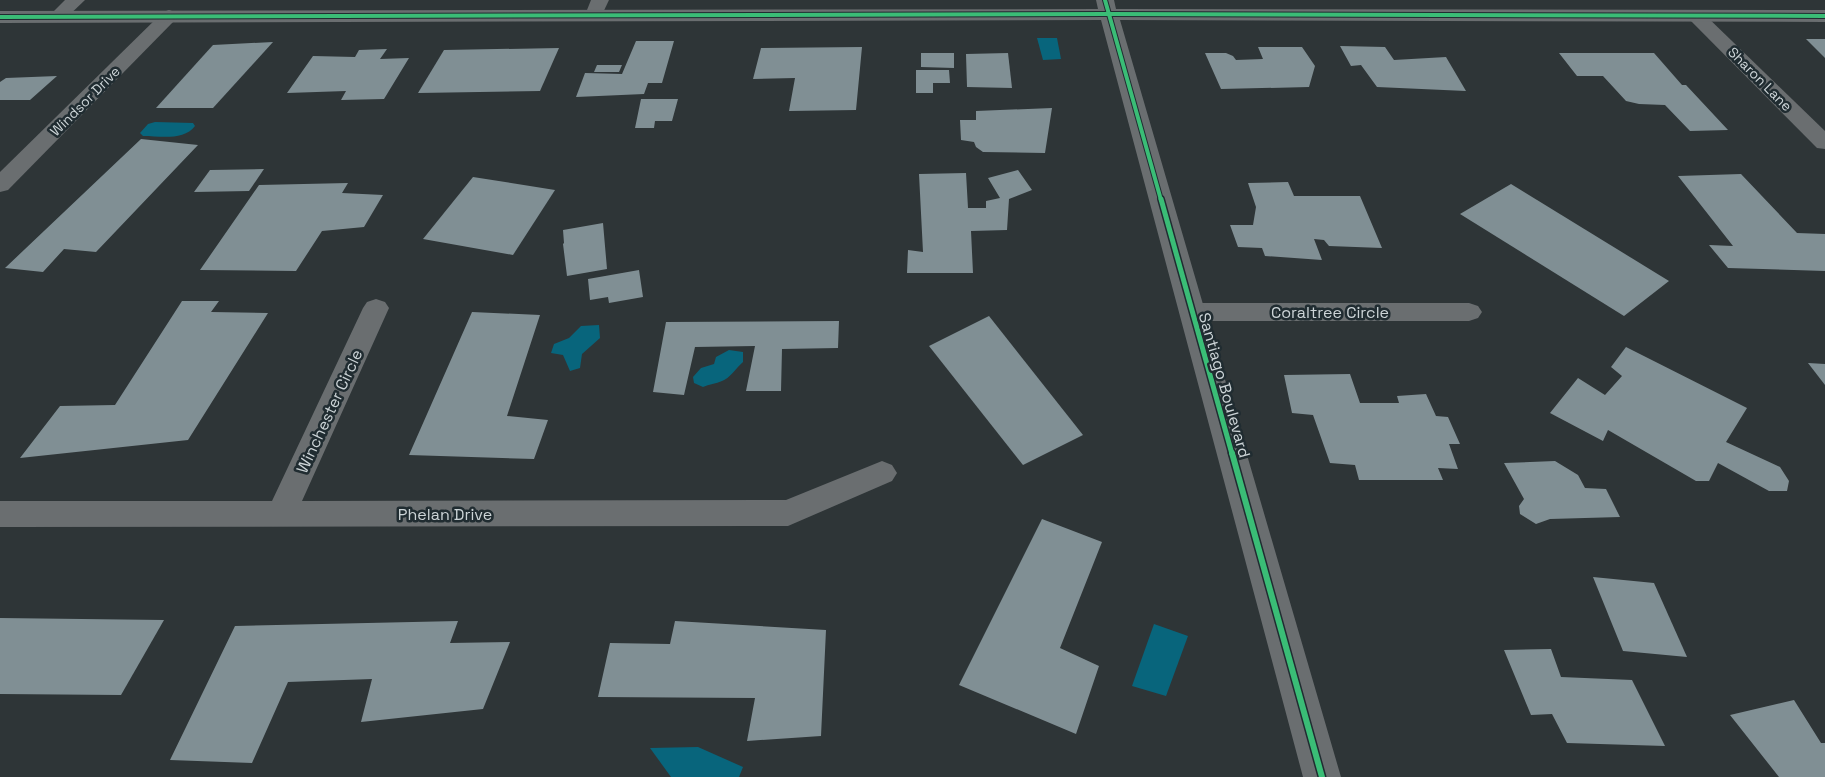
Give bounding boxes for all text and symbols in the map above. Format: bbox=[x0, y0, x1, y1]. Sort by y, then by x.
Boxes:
street label: Sharon Lane bbox=[1724, 43, 1796, 115]
street label: Windsor Drive bbox=[46, 62, 124, 140]
street label: Coraltree Circle bbox=[1271, 302, 1389, 323]
street label: Santiago Boulevard bbox=[1194, 310, 1255, 460]
street label: Winchester Circle bbox=[292, 346, 367, 477]
street label: Phelan Drive bbox=[398, 504, 492, 525]

